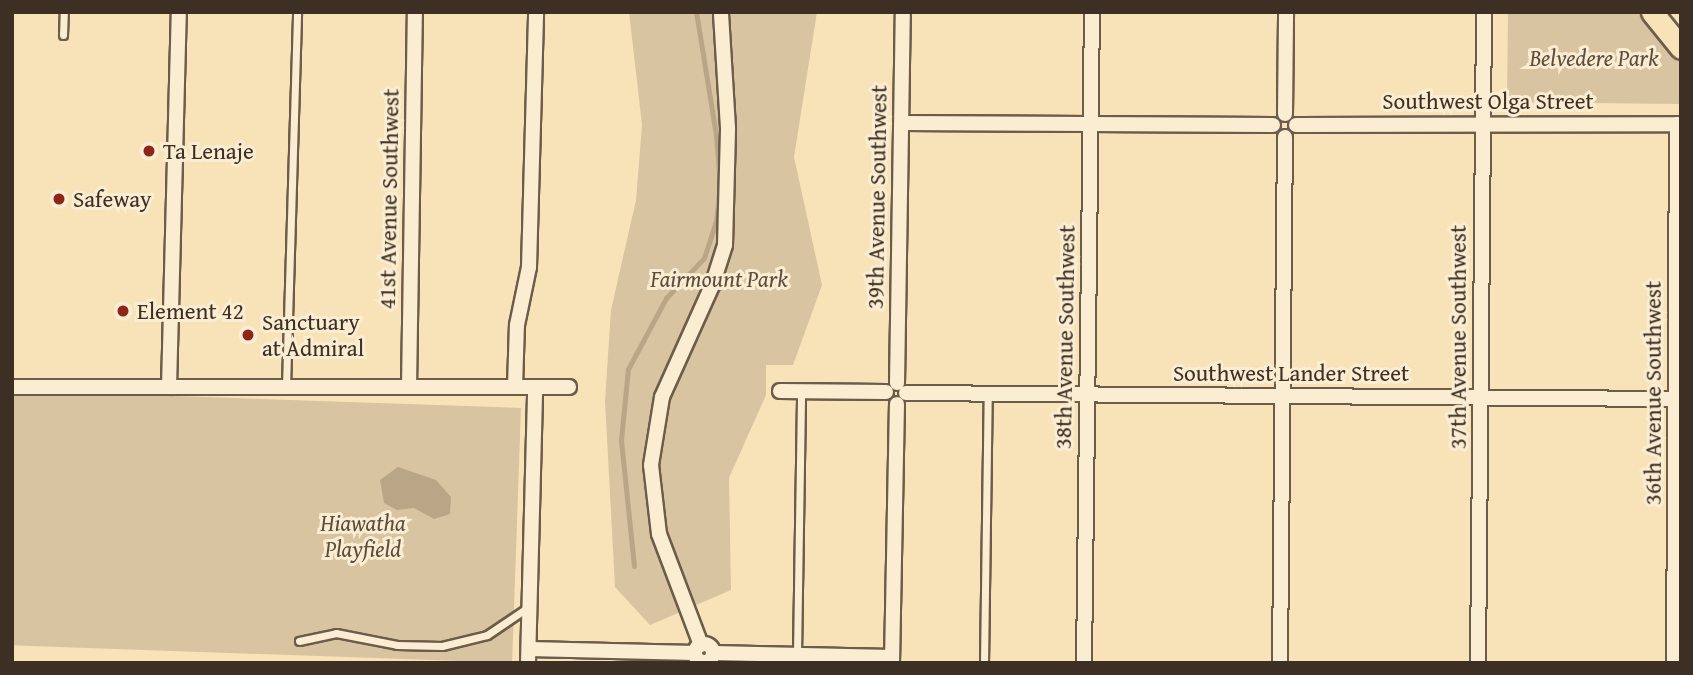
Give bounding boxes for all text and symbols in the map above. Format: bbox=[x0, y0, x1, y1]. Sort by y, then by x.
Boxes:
park label: Belvedere Park bbox=[1529, 44, 1659, 72]
street label: 39th Avenue Southwest bbox=[861, 85, 893, 309]
street label: Southwest Olga Street bbox=[1382, 87, 1594, 115]
street label: 41st Avenue Southwest bbox=[373, 88, 405, 310]
place label: Ta Lenaje bbox=[163, 137, 254, 165]
marker: Ta Lenaje bbox=[141, 143, 157, 159]
place label: Safeway bbox=[73, 185, 152, 213]
marker: Safeway bbox=[51, 191, 67, 207]
street label: 38th Avenue Southwest bbox=[1049, 225, 1081, 449]
street label: 37th Avenue Southwest bbox=[1444, 225, 1472, 449]
park label: Fairmount Park bbox=[650, 265, 788, 293]
street label: 36th Avenue Southwest bbox=[1639, 281, 1667, 505]
place label: Element 42 bbox=[137, 297, 244, 325]
marker: Element 42 bbox=[115, 303, 131, 319]
place label: Sanctuary at Admiral bbox=[262, 308, 364, 362]
marker: Sanctuary at Admiral bbox=[240, 327, 256, 343]
street label: Southwest Lander Street bbox=[1173, 359, 1409, 387]
park label: Hiawatha Playfield bbox=[320, 509, 406, 563]

